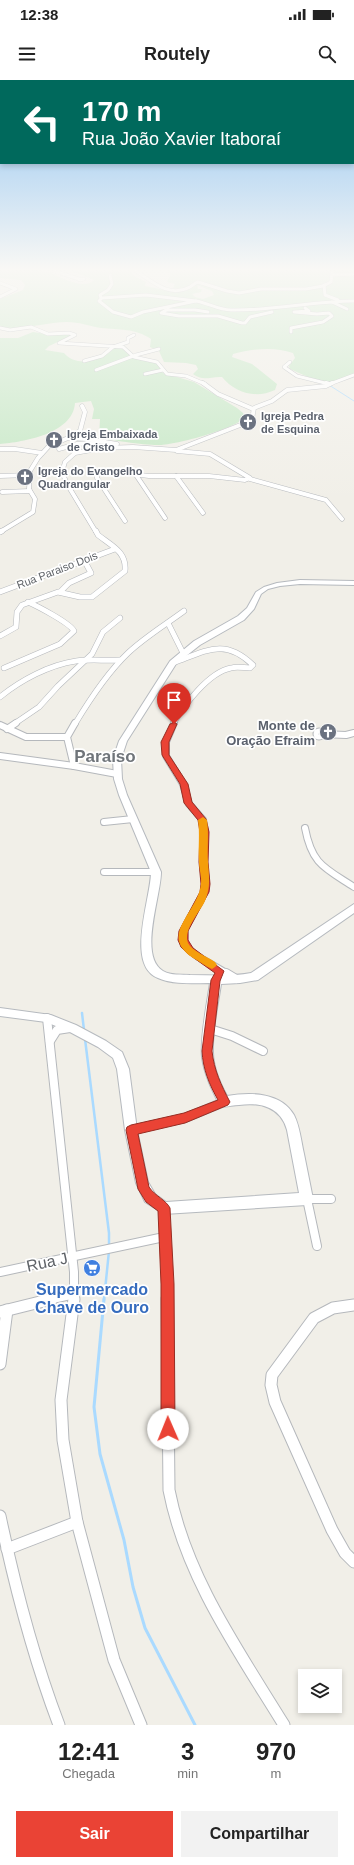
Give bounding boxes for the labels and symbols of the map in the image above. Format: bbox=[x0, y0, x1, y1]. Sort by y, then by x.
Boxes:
place label: Igreja Pedra de Esquina bbox=[261, 410, 325, 435]
church icon: Igreja Pedra de Esquina bbox=[238, 412, 258, 432]
place label: Igreja Embaixada de Cristo bbox=[67, 428, 158, 453]
church icon: Igreja Embaixada de Cristo bbox=[44, 430, 64, 450]
place label: Igreja do Evangelho Quadrangular bbox=[38, 465, 143, 490]
church icon: Igreja do Evangelho Quadrangular bbox=[15, 467, 35, 487]
street label: Rua Paraiso Dois bbox=[15, 549, 100, 591]
pin bbox=[157, 683, 191, 724]
place label: Monte de Oração Efraim bbox=[226, 718, 315, 748]
church icon: Monte de Oração Efraim bbox=[318, 722, 338, 742]
district label: Paraíso bbox=[74, 747, 136, 766]
street label: Rua J bbox=[25, 1249, 69, 1275]
supermarket icon: Supermercado Chave de Ouro bbox=[82, 1258, 102, 1278]
place label: Supermercado Chave de Ouro bbox=[35, 1281, 149, 1316]
position arrow bbox=[147, 1408, 189, 1450]

